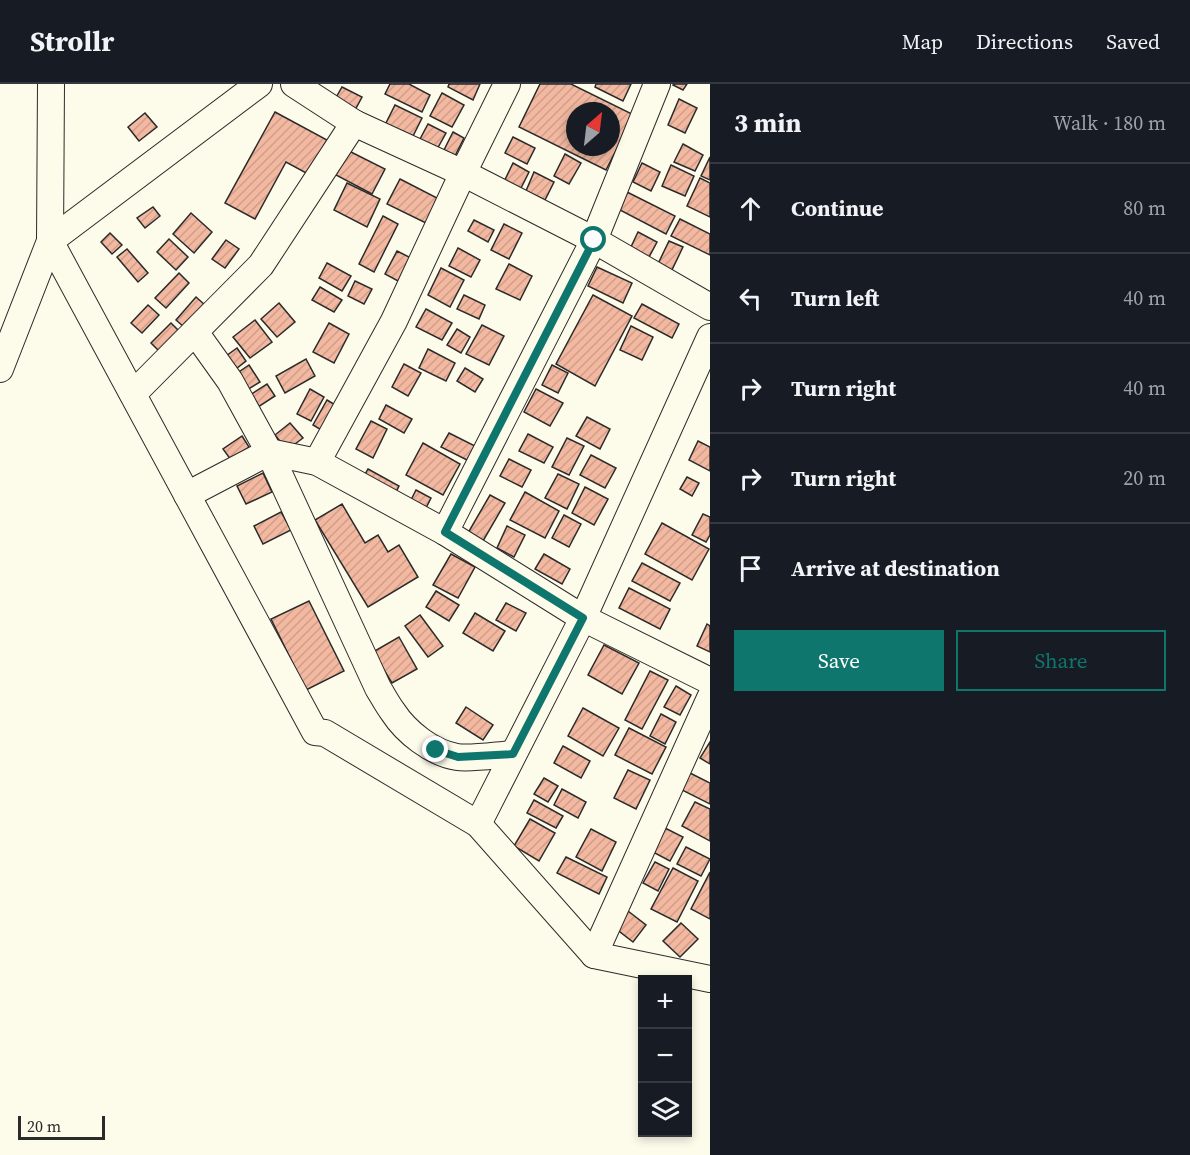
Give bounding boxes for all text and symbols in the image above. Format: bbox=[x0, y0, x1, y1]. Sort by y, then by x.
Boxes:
text: Strollr bbox=[30, 22, 114, 60]
text: Map bbox=[902, 27, 943, 56]
text: Directions bbox=[976, 27, 1073, 56]
text: Saved bbox=[1106, 27, 1160, 56]
north arrow bbox=[566, 102, 620, 156]
text: 3 min bbox=[734, 105, 801, 141]
text: Walk · 180 m bbox=[1053, 109, 1166, 137]
icon: ahead bbox=[734, 192, 767, 225]
text: Continue bbox=[791, 193, 884, 223]
text: 80 m bbox=[1123, 194, 1166, 222]
route start bbox=[580, 226, 606, 252]
icon: left bbox=[734, 282, 767, 315]
text: Turn left bbox=[791, 283, 879, 313]
text: 40 m bbox=[1123, 284, 1166, 312]
icon: right bbox=[734, 372, 767, 405]
text: Turn right bbox=[791, 373, 896, 403]
text: 40 m bbox=[1123, 374, 1166, 402]
icon: right bbox=[734, 462, 767, 495]
text: Turn right bbox=[791, 463, 896, 493]
text: 20 m bbox=[1123, 464, 1166, 492]
icon: arrive bbox=[734, 552, 767, 585]
text: Arrive at destination bbox=[791, 553, 1000, 583]
button: Save bbox=[734, 630, 944, 691]
button: Share bbox=[956, 630, 1166, 691]
route end bbox=[422, 736, 448, 762]
map controls bbox=[638, 975, 692, 1137]
button: + bbox=[638, 975, 692, 1029]
button: − bbox=[638, 1029, 692, 1083]
button: layers bbox=[638, 1083, 692, 1137]
scale bar bbox=[18, 1113, 105, 1140]
text: 20 m bbox=[27, 1115, 61, 1137]

